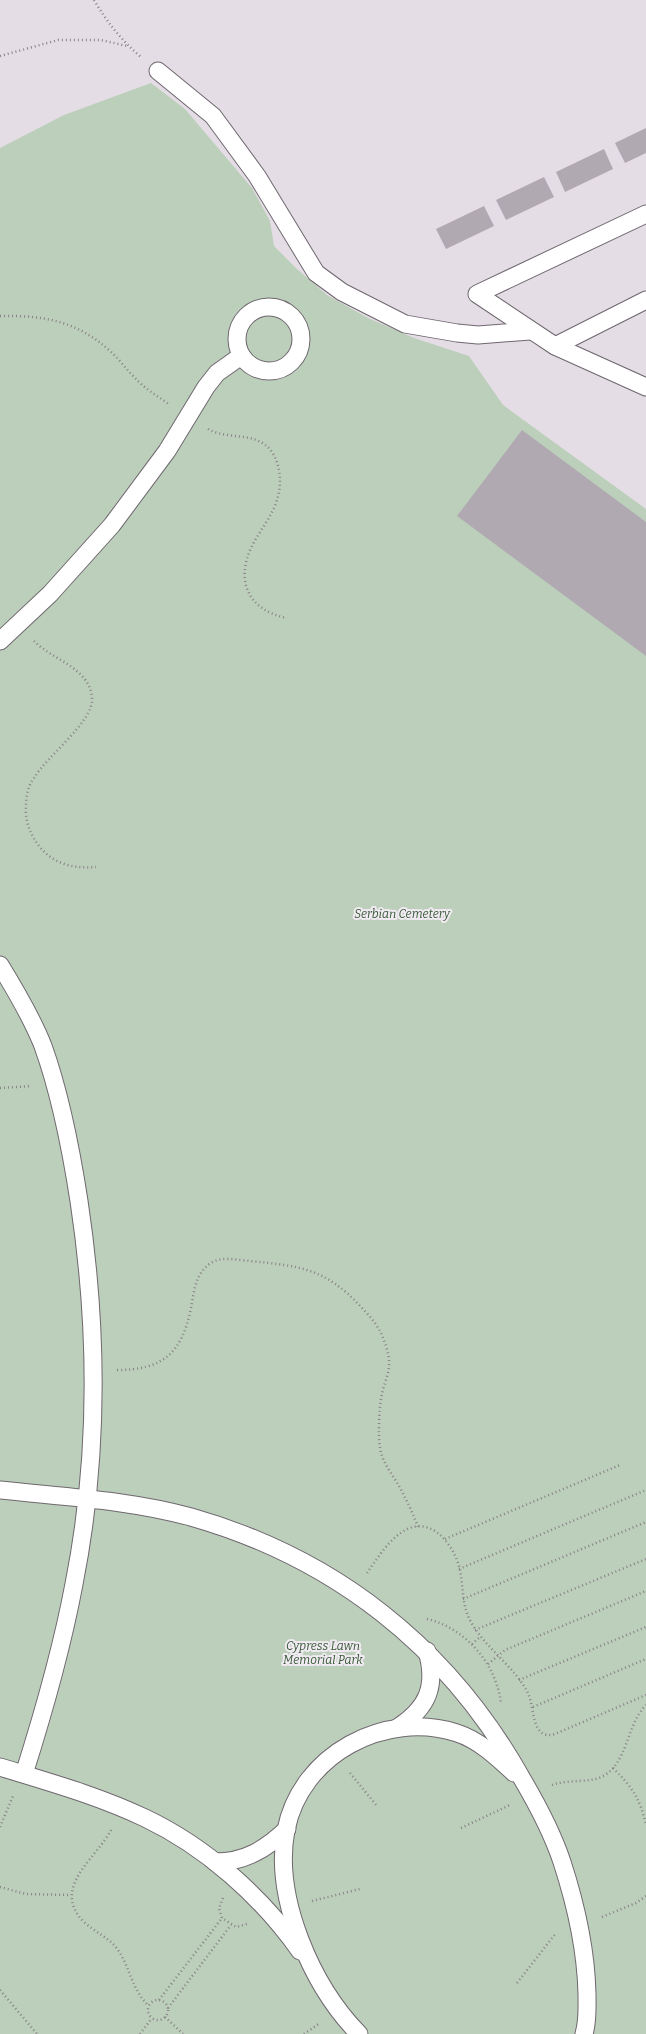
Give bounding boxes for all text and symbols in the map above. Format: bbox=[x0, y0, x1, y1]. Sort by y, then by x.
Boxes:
park label: Serbian Cemetery bbox=[354, 907, 451, 921]
park label: Cypress Lawn Memorial Park bbox=[283, 1639, 363, 1667]

